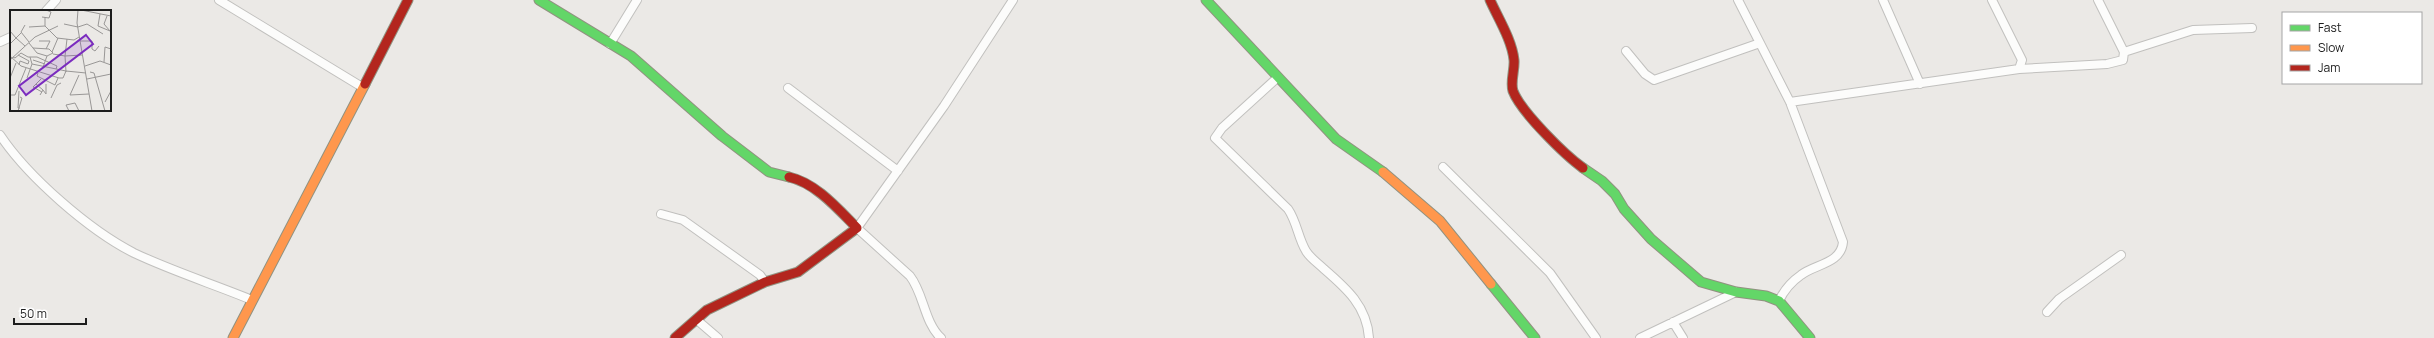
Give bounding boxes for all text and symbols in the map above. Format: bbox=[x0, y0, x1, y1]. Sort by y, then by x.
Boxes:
inset map bbox=[10, 10, 111, 111]
legend bbox=[2282, 12, 2422, 84]
text: Fast bbox=[2318, 19, 2342, 36]
text: Slow bbox=[2318, 39, 2344, 56]
text: Jam bbox=[2318, 59, 2340, 76]
scale bar bbox=[14, 300, 86, 326]
text: 50 m bbox=[20, 305, 47, 322]

